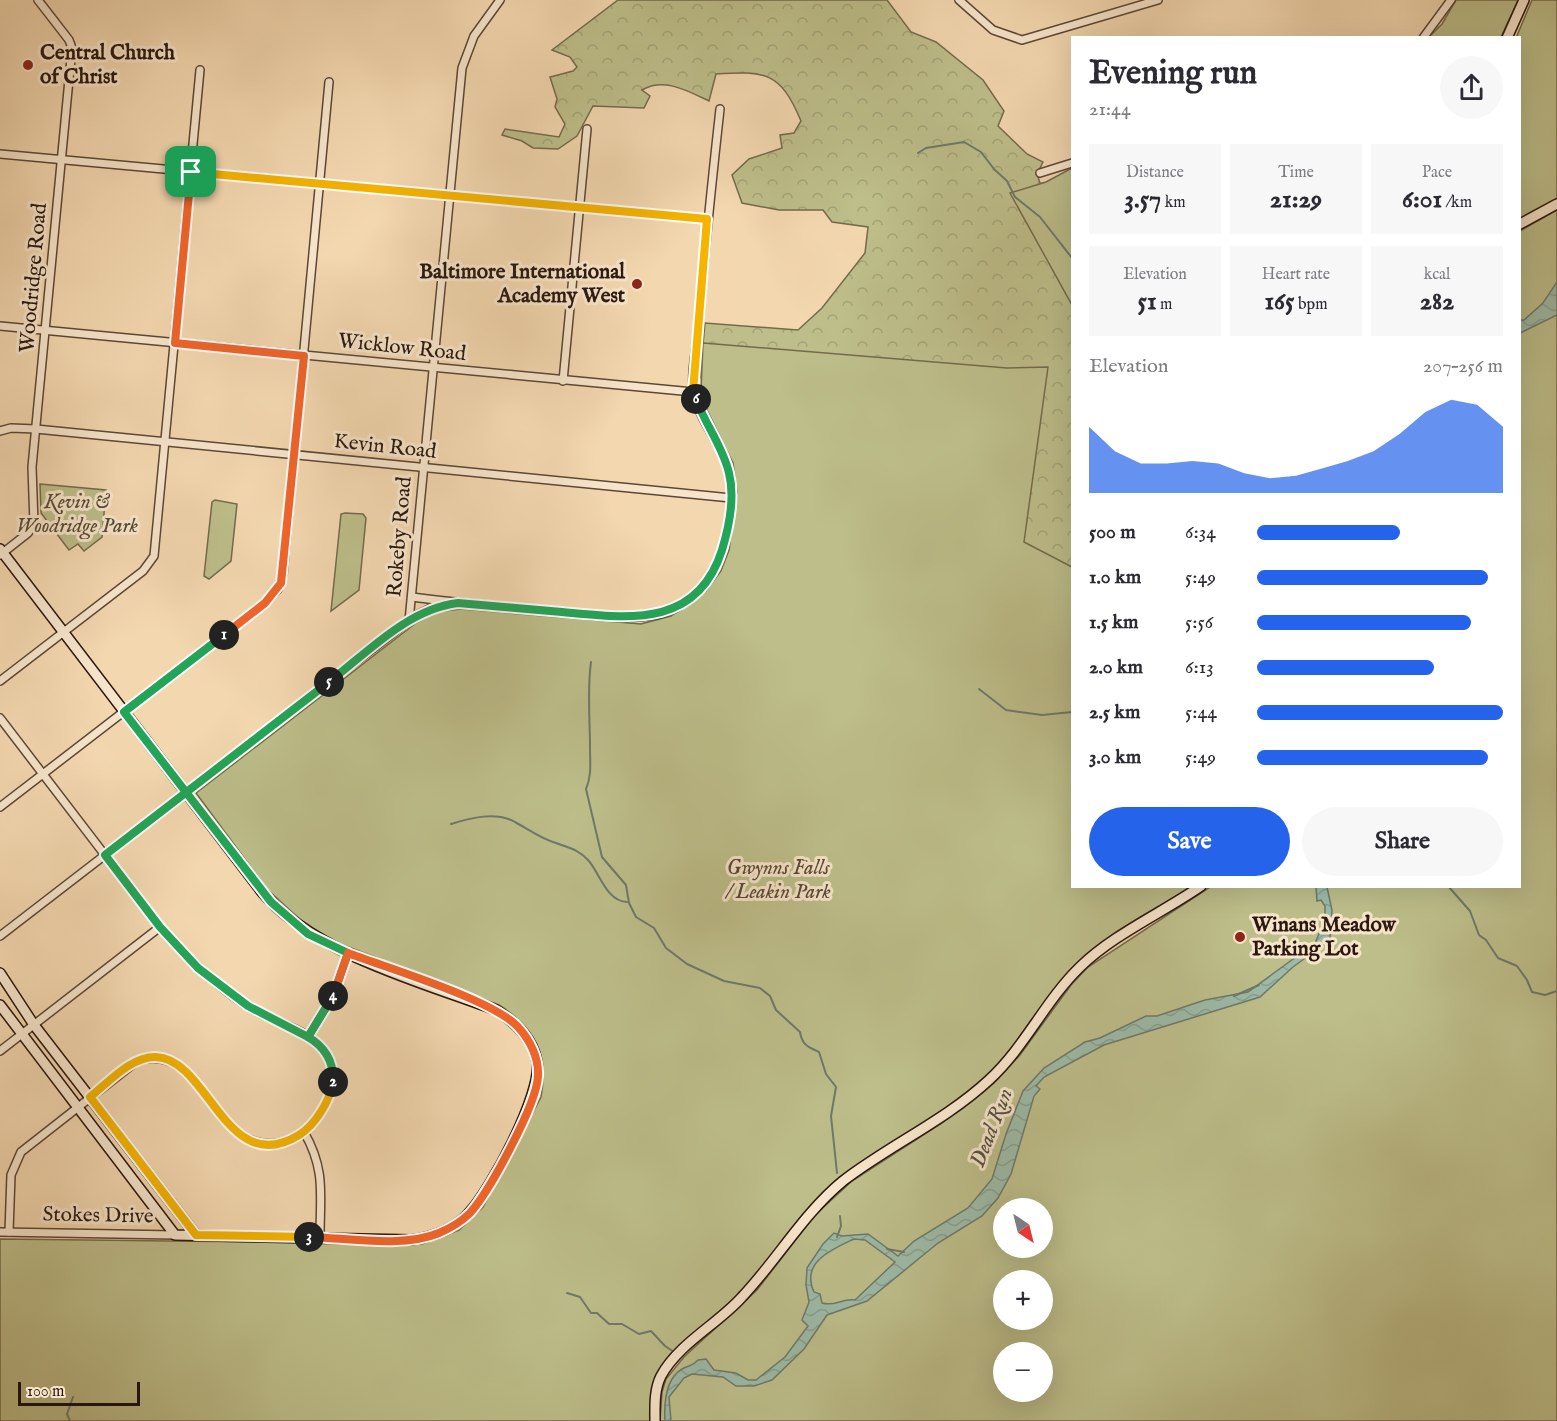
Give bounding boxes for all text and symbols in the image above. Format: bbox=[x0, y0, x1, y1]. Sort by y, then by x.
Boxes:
place label: Central Church of Christ bbox=[40, 40, 176, 91]
text: Evening run bbox=[1089, 53, 1257, 95]
button: share bbox=[1440, 56, 1503, 119]
marker: Central Church of Christ bbox=[21, 58, 35, 72]
text: 21:44 bbox=[1089, 97, 1131, 122]
pin bbox=[165, 146, 216, 197]
icon: arrive bbox=[174, 155, 207, 188]
text: Distance bbox=[1126, 163, 1184, 183]
text: Time bbox=[1278, 163, 1314, 183]
text: Pace bbox=[1422, 163, 1452, 183]
text: 3.57 bbox=[1124, 183, 1161, 216]
text: 21:29 bbox=[1270, 183, 1322, 216]
text: 6:01 bbox=[1402, 183, 1442, 216]
text: km bbox=[1161, 193, 1186, 213]
text: /km bbox=[1442, 193, 1472, 213]
street label: Woodridge Road bbox=[14, 201, 54, 354]
place label: Baltimore International Academy West bbox=[419, 259, 626, 310]
text: Elevation bbox=[1123, 265, 1187, 285]
text: Heart rate bbox=[1262, 265, 1330, 285]
text: kcal bbox=[1424, 265, 1450, 285]
marker: Baltimore International Academy West bbox=[630, 277, 644, 291]
text: 51 bbox=[1138, 285, 1157, 318]
text: 165 bbox=[1264, 285, 1295, 318]
text: 282 bbox=[1420, 285, 1454, 318]
text: m bbox=[1157, 295, 1172, 315]
text: bpm bbox=[1295, 295, 1328, 315]
street label: Wicklow Road bbox=[337, 328, 468, 368]
text: Elevation bbox=[1089, 354, 1168, 379]
text: 207–256 m bbox=[1423, 354, 1503, 379]
pin: 6 bbox=[681, 384, 711, 414]
text: 6 bbox=[693, 389, 699, 409]
street label: Kevin Road bbox=[332, 428, 438, 466]
street label: Rokeby Road bbox=[381, 475, 419, 599]
park label: Kevin & Woodridge Park bbox=[16, 489, 139, 540]
text: 500 m bbox=[1089, 520, 1136, 545]
text: 6:34 bbox=[1185, 520, 1216, 545]
text: 1.0 km bbox=[1089, 565, 1141, 590]
text: 5:49 bbox=[1185, 565, 1216, 590]
text: 1.5 km bbox=[1089, 610, 1139, 635]
text: 5:56 bbox=[1185, 610, 1213, 635]
pin: 1 bbox=[209, 620, 239, 650]
text: 1 bbox=[221, 625, 227, 645]
text: 2.0 km bbox=[1089, 655, 1143, 680]
text: 6:13 bbox=[1185, 655, 1214, 680]
pin: 5 bbox=[314, 667, 344, 697]
text: 5 bbox=[326, 672, 332, 692]
text: 2.5 km bbox=[1089, 700, 1140, 725]
text: 5:44 bbox=[1185, 700, 1217, 725]
text: 3.0 km bbox=[1089, 745, 1141, 770]
text: 5:49 bbox=[1185, 745, 1216, 770]
button: Save bbox=[1089, 807, 1290, 876]
button: Share bbox=[1302, 807, 1503, 876]
park label: Gwynns Falls / Leakin Park bbox=[724, 855, 831, 906]
place label: Winans Meadow Parking Lot bbox=[1251, 912, 1397, 963]
marker: Winans Meadow Parking Lot bbox=[1233, 930, 1247, 944]
pin: 4 bbox=[318, 981, 348, 1011]
text: 4 bbox=[329, 986, 337, 1006]
pin: 2 bbox=[318, 1067, 348, 1097]
text: 2 bbox=[329, 1072, 337, 1092]
water label: Dead Run bbox=[964, 1085, 1020, 1171]
north arrow bbox=[993, 1198, 1053, 1258]
map controls bbox=[993, 1198, 1053, 1402]
street label: Stokes Drive bbox=[42, 1202, 154, 1230]
pin: 3 bbox=[294, 1222, 324, 1252]
text: 3 bbox=[306, 1227, 312, 1247]
button: + bbox=[993, 1270, 1053, 1330]
button: − bbox=[993, 1342, 1053, 1402]
scale bar bbox=[18, 1379, 140, 1406]
text: 100 m bbox=[27, 1382, 64, 1402]

